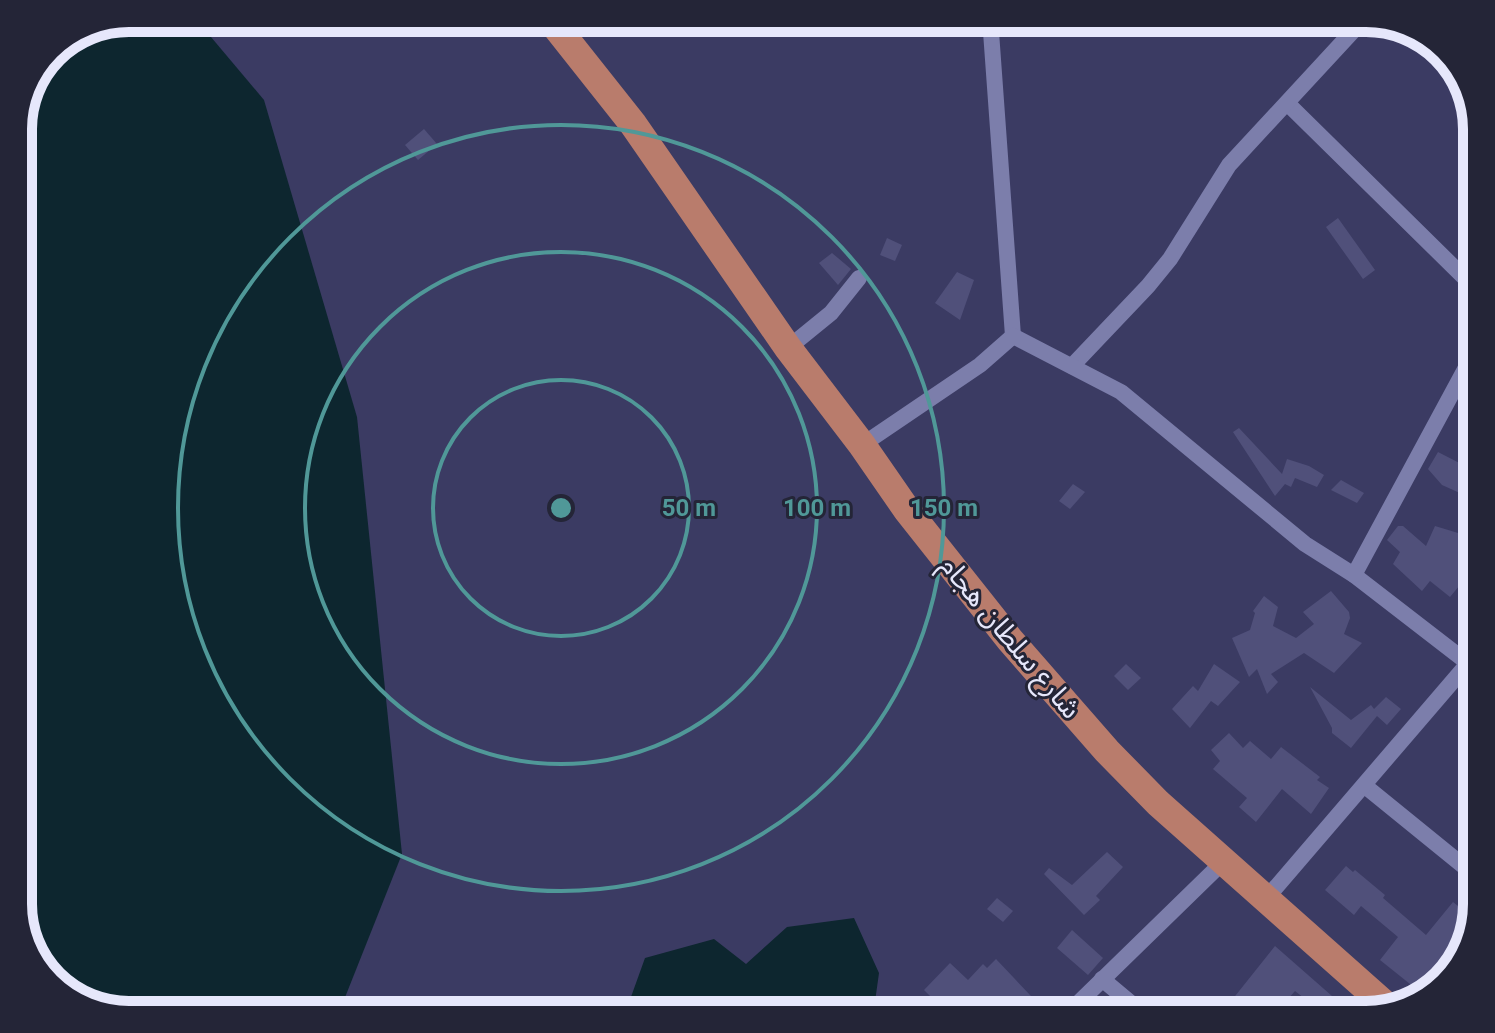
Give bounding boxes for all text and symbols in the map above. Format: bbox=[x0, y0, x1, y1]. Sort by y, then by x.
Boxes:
centre of rings bbox=[547, 494, 575, 522]
text: 50 m bbox=[662, 494, 716, 522]
text: 100 m bbox=[783, 494, 851, 522]
text: 150 m bbox=[910, 494, 978, 522]
street label: شارع سلطان هجام bbox=[930, 549, 1088, 728]

